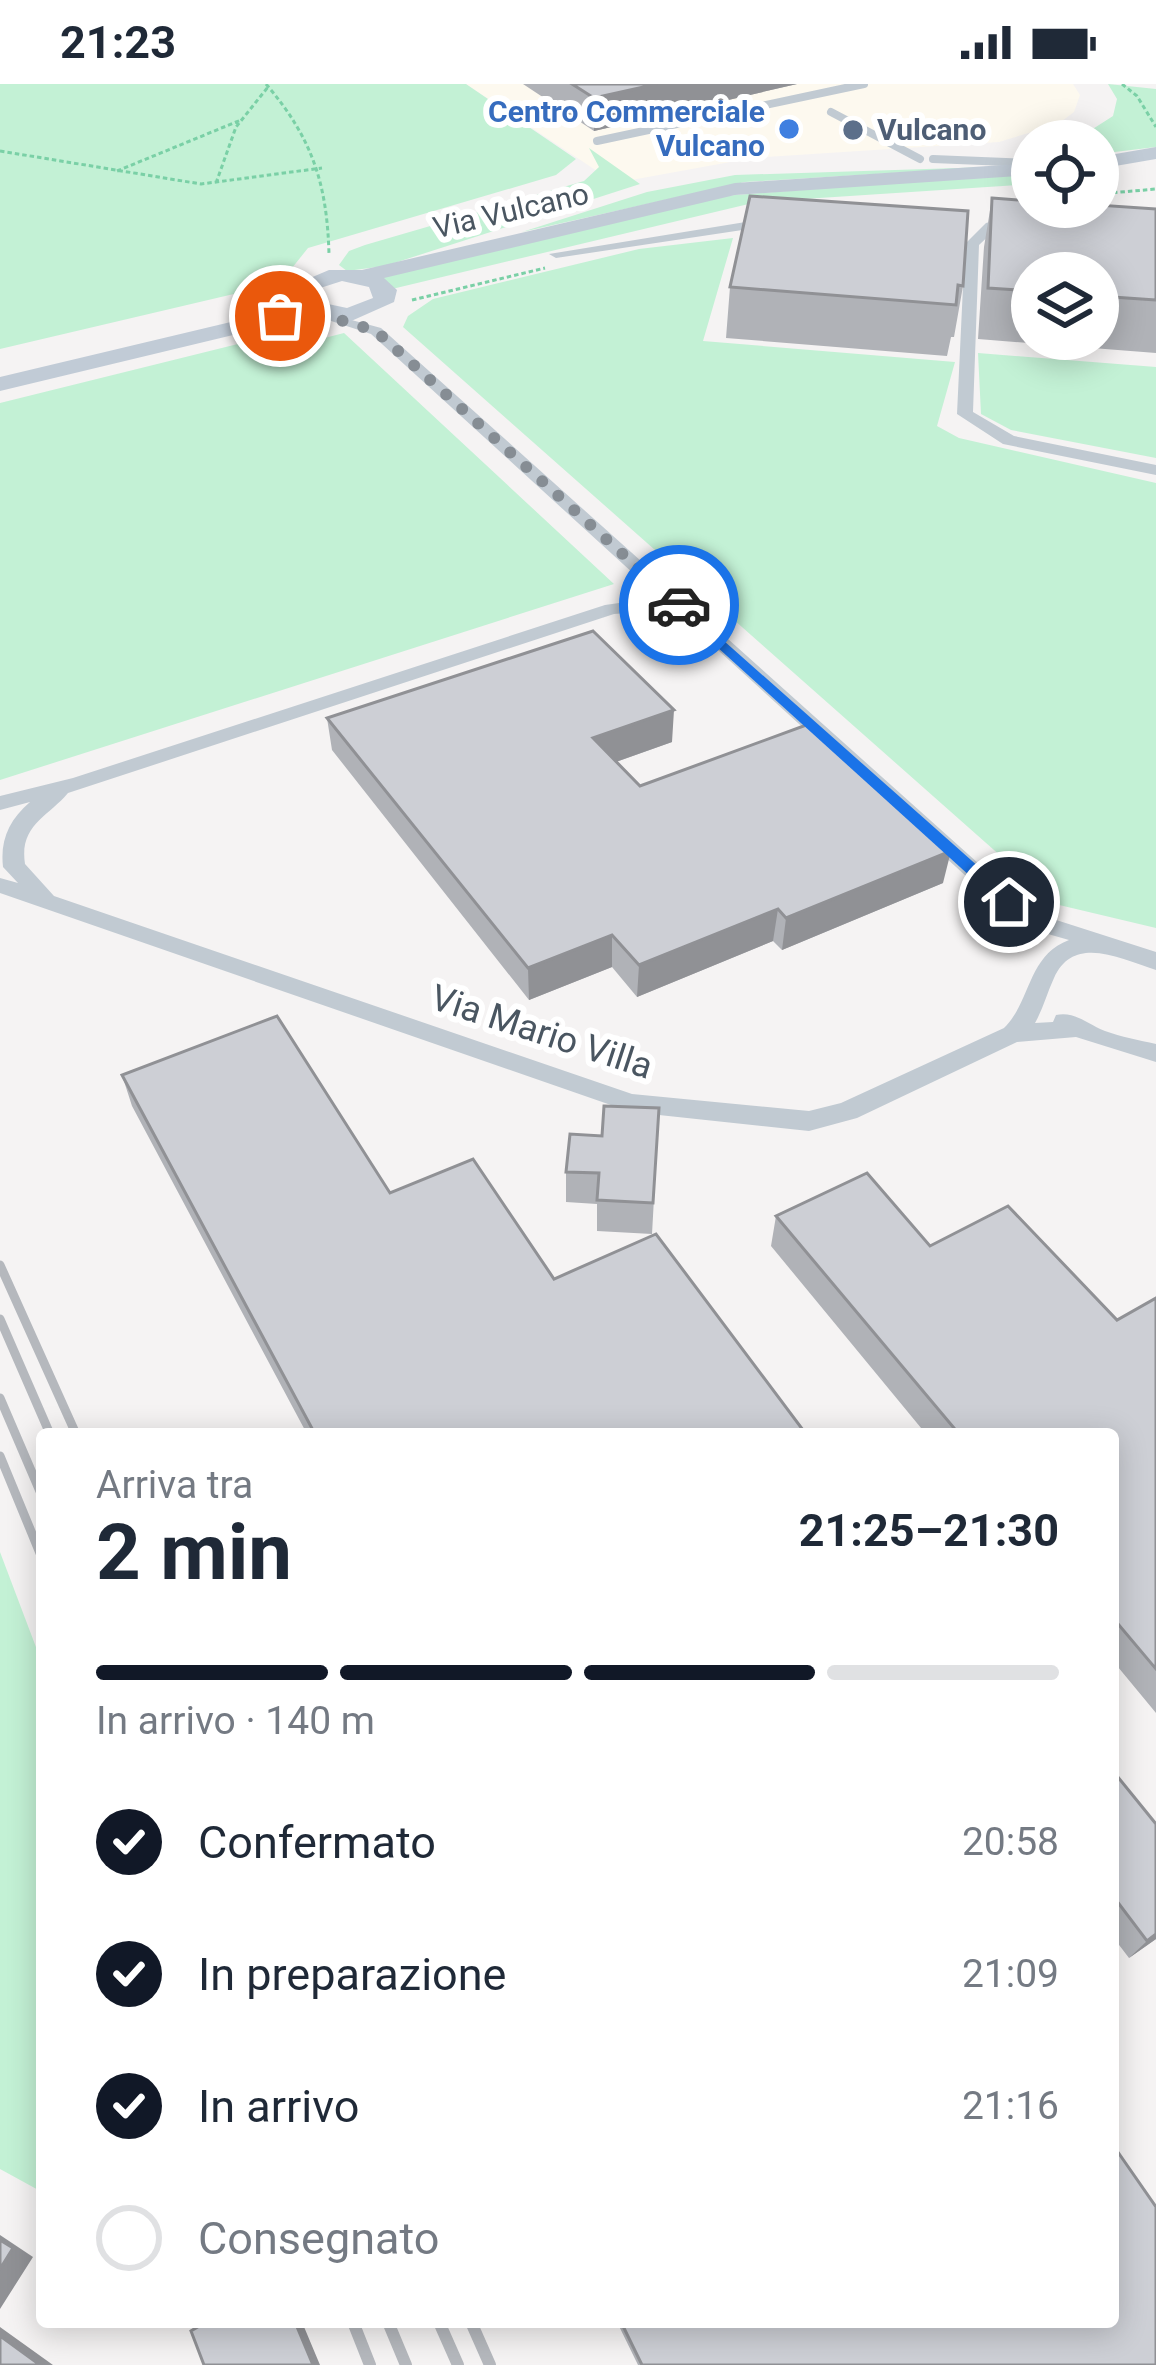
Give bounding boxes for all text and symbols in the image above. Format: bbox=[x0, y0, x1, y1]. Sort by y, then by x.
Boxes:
text: 21:23 bbox=[60, 16, 176, 69]
place label: Centro Commerciale Vulcano bbox=[488, 94, 765, 163]
place label: Vulcano bbox=[877, 112, 986, 147]
marker: Centro Commerciale Vulcano bbox=[776, 116, 802, 142]
marker: Vulcano bbox=[840, 117, 866, 143]
map controls bbox=[1011, 120, 1119, 360]
button: locate bbox=[1011, 120, 1119, 228]
street label: Via Vulcano bbox=[430, 176, 592, 245]
button: layers bbox=[1011, 252, 1119, 360]
pin bbox=[229, 265, 331, 367]
icon: bag bbox=[247, 283, 313, 349]
courier bbox=[619, 545, 739, 665]
icon: car bbox=[646, 572, 712, 638]
pin bbox=[958, 851, 1060, 953]
icon: home bbox=[976, 869, 1042, 935]
street label: Via Mario Villa bbox=[426, 976, 658, 1088]
text: Arriva tra bbox=[96, 1462, 253, 1508]
text: 21:25–21:30 bbox=[799, 1504, 1059, 1557]
text: 2 min bbox=[96, 1507, 292, 1598]
text: In arrivo · 140 m bbox=[96, 1698, 375, 1744]
icon: check bbox=[96, 1809, 162, 1875]
text: Confermato bbox=[198, 1816, 436, 1869]
text: 20:58 bbox=[962, 1819, 1059, 1865]
icon: check bbox=[96, 1941, 162, 2007]
text: In preparazione bbox=[198, 1948, 506, 2001]
text: 21:09 bbox=[962, 1951, 1059, 1997]
icon: check bbox=[96, 2073, 162, 2139]
text: In arrivo bbox=[198, 2080, 359, 2133]
text: 21:16 bbox=[962, 2083, 1059, 2129]
text: Consegnato bbox=[198, 2212, 439, 2265]

